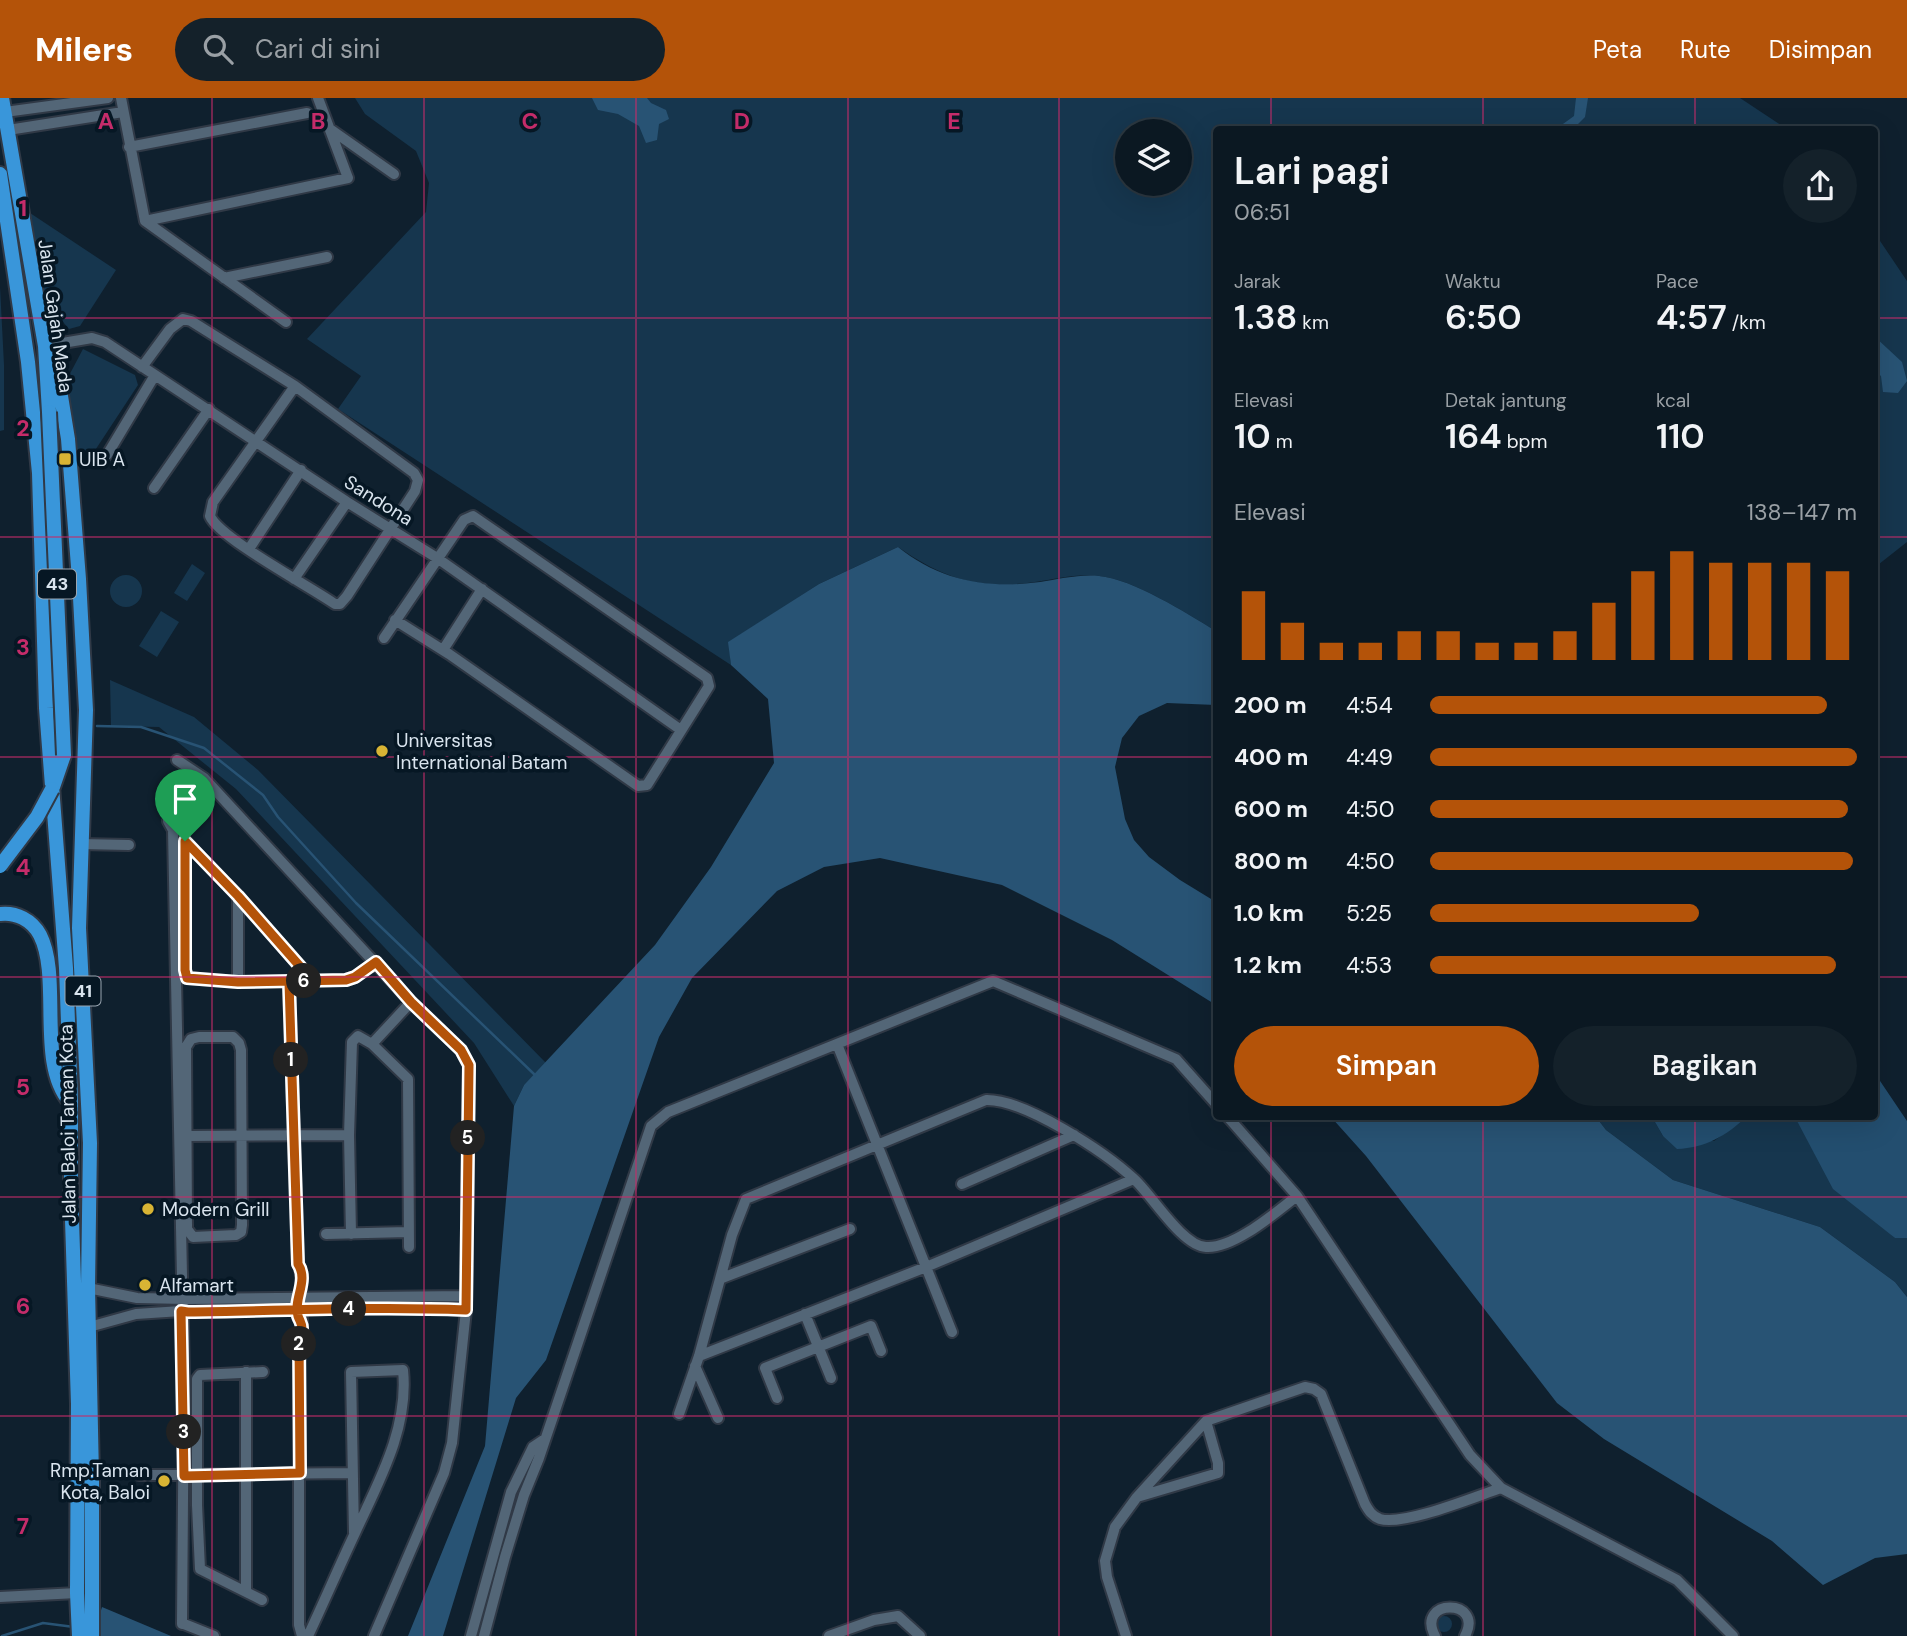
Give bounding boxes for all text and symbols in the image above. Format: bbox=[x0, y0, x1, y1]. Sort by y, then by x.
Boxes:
search box bbox=[175, 18, 665, 81]
text: Milers bbox=[35, 28, 133, 71]
icon: search bbox=[199, 30, 237, 68]
text: Cari di sini bbox=[255, 32, 381, 66]
text: Peta bbox=[1593, 34, 1642, 65]
text: Rute bbox=[1680, 34, 1731, 65]
text: Disimpan bbox=[1769, 34, 1872, 65]
text: A bbox=[98, 106, 114, 136]
text: B bbox=[311, 106, 325, 136]
text: C bbox=[522, 106, 538, 136]
text: D bbox=[734, 106, 750, 136]
text: E bbox=[947, 106, 961, 136]
map controls bbox=[1115, 119, 1192, 196]
button: layers bbox=[1115, 119, 1192, 196]
text: Lari pagi bbox=[1234, 146, 1390, 196]
button: share bbox=[1783, 149, 1857, 223]
text: 1 bbox=[19, 193, 27, 223]
text: 06:51 bbox=[1234, 197, 1290, 227]
street label: Jalan Gajah Mada bbox=[32, 238, 79, 394]
text: Jarak bbox=[1234, 269, 1281, 294]
text: Waktu bbox=[1445, 269, 1501, 294]
text: Pace bbox=[1656, 269, 1699, 294]
text: 1.38 bbox=[1234, 294, 1297, 340]
text: 6:50 bbox=[1445, 294, 1522, 340]
text: 4:57 bbox=[1656, 294, 1727, 340]
text: km bbox=[1297, 310, 1329, 335]
text: /km bbox=[1727, 310, 1766, 335]
text: Elevasi bbox=[1234, 388, 1293, 413]
text: Detak jantung bbox=[1445, 388, 1567, 413]
text: kcal bbox=[1656, 388, 1690, 413]
text: 2 bbox=[16, 413, 30, 443]
text: 10 bbox=[1234, 413, 1271, 459]
text: 164 bbox=[1445, 413, 1502, 459]
text: 110 bbox=[1656, 413, 1705, 459]
text: m bbox=[1271, 429, 1293, 454]
text: bpm bbox=[1502, 429, 1547, 454]
place label: UIB A bbox=[79, 447, 125, 472]
marker: UIB A bbox=[57, 451, 73, 467]
street label: Sandona bbox=[340, 470, 418, 531]
text: Elevasi bbox=[1234, 497, 1306, 527]
text: 138–147 m bbox=[1747, 497, 1857, 527]
road number: 43 bbox=[38, 570, 76, 598]
text: 3 bbox=[16, 632, 30, 662]
text: 200 m bbox=[1234, 690, 1307, 720]
text: 4:54 bbox=[1346, 690, 1393, 720]
place label: Universitas International Batam bbox=[396, 728, 567, 775]
text: 400 m bbox=[1234, 742, 1308, 772]
text: 4:49 bbox=[1346, 742, 1393, 772]
marker: Universitas International Batam bbox=[374, 743, 390, 759]
pin bbox=[155, 769, 215, 841]
icon: arrive bbox=[166, 780, 204, 818]
text: 600 m bbox=[1234, 794, 1308, 824]
text: 4:50 bbox=[1346, 794, 1394, 824]
text: 800 m bbox=[1234, 846, 1308, 876]
text: 4:50 bbox=[1346, 846, 1394, 876]
text: 4 bbox=[16, 852, 31, 882]
text: 1.0 km bbox=[1234, 898, 1304, 928]
text: 5:25 bbox=[1346, 898, 1392, 928]
text: 1.2 km bbox=[1234, 950, 1302, 980]
text: 4:53 bbox=[1346, 950, 1392, 980]
pin: 6 bbox=[286, 964, 322, 998]
text: 6 bbox=[297, 968, 310, 993]
road number: 41 bbox=[66, 976, 100, 1006]
street label: Jalan Baloi Taman Kota bbox=[53, 1024, 82, 1224]
button: Simpan bbox=[1234, 1026, 1539, 1106]
button: Bagikan bbox=[1553, 1026, 1857, 1106]
pin: 1 bbox=[274, 1042, 308, 1077]
text: 1 bbox=[287, 1047, 294, 1072]
text: 5 bbox=[16, 1072, 30, 1102]
pin: 5 bbox=[450, 1121, 486, 1156]
text: 5 bbox=[462, 1125, 473, 1150]
place label: Modern Grill bbox=[162, 1197, 269, 1222]
marker: Modern Grill bbox=[140, 1201, 156, 1217]
place label: Alfamart bbox=[159, 1273, 234, 1298]
marker: Alfamart bbox=[137, 1277, 153, 1293]
text: 6 bbox=[16, 1291, 30, 1321]
pin: 4 bbox=[332, 1292, 366, 1326]
text: 4 bbox=[342, 1296, 355, 1321]
pin: 2 bbox=[282, 1326, 316, 1362]
text: 2 bbox=[293, 1331, 304, 1356]
pin: 3 bbox=[166, 1414, 202, 1450]
text: 3 bbox=[178, 1419, 189, 1444]
place label: Rmp.Taman Kota, Baloi bbox=[50, 1458, 150, 1505]
marker: Rmp.Taman Kota, Baloi bbox=[156, 1473, 172, 1489]
text: 7 bbox=[17, 1511, 29, 1541]

